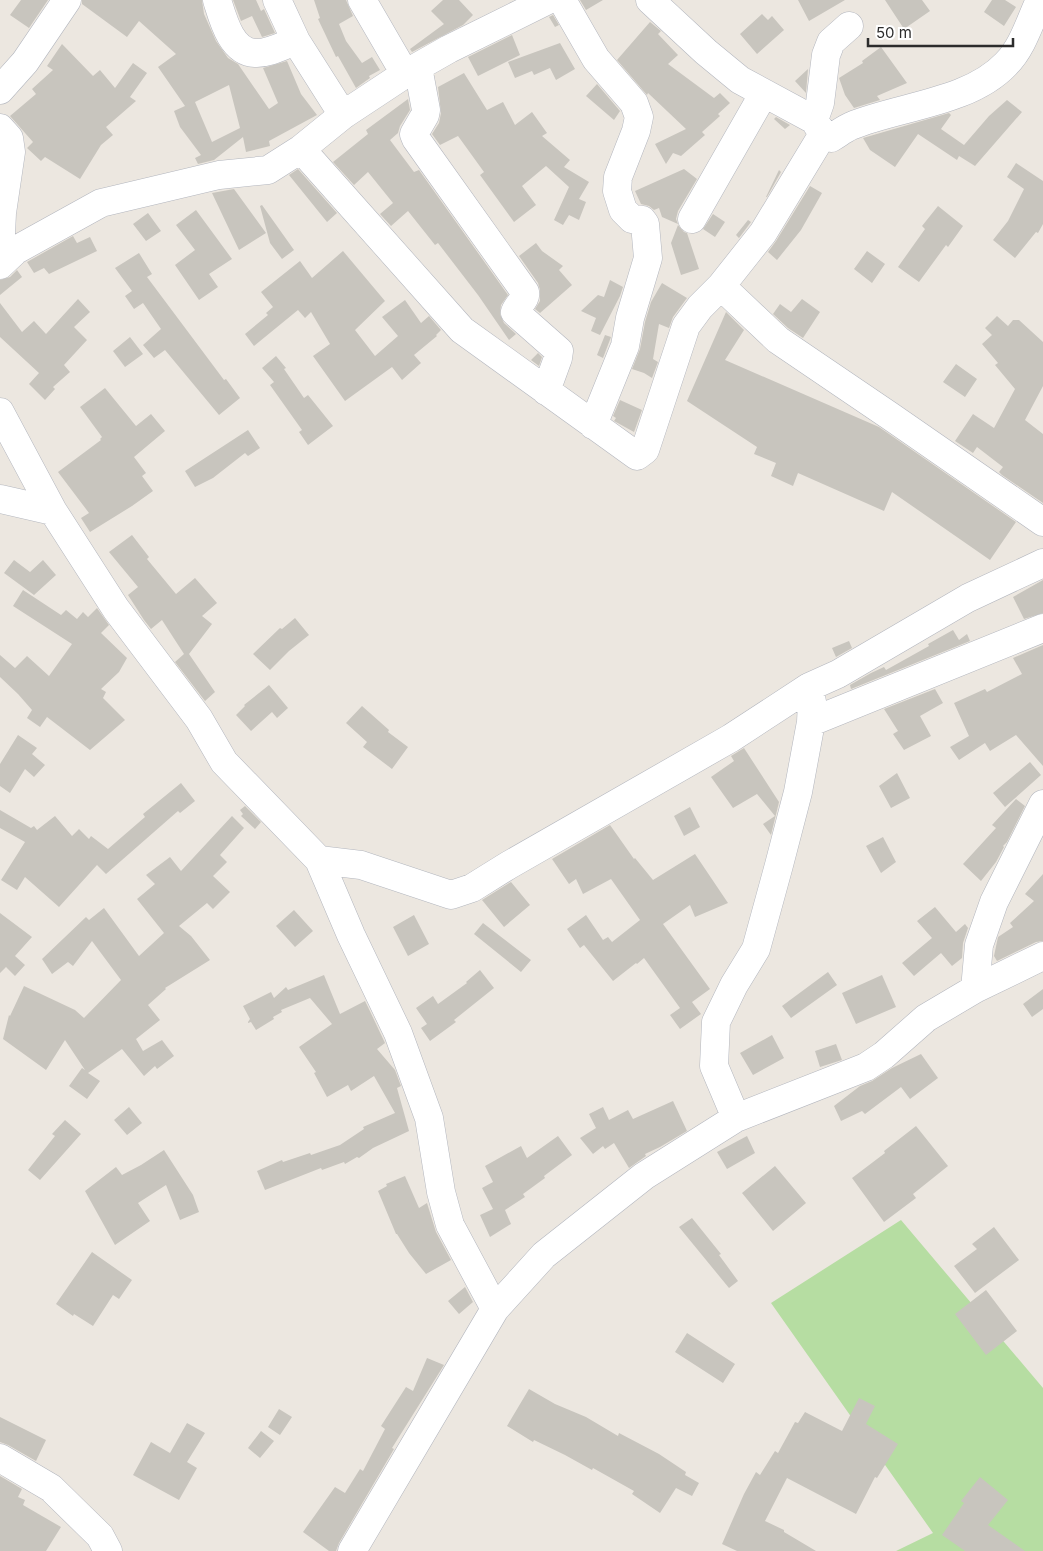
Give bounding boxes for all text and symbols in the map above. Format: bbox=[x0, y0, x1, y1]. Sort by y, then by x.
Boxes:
scale bar bbox=[868, 15, 1013, 47]
text: 50 m bbox=[876, 23, 912, 42]

